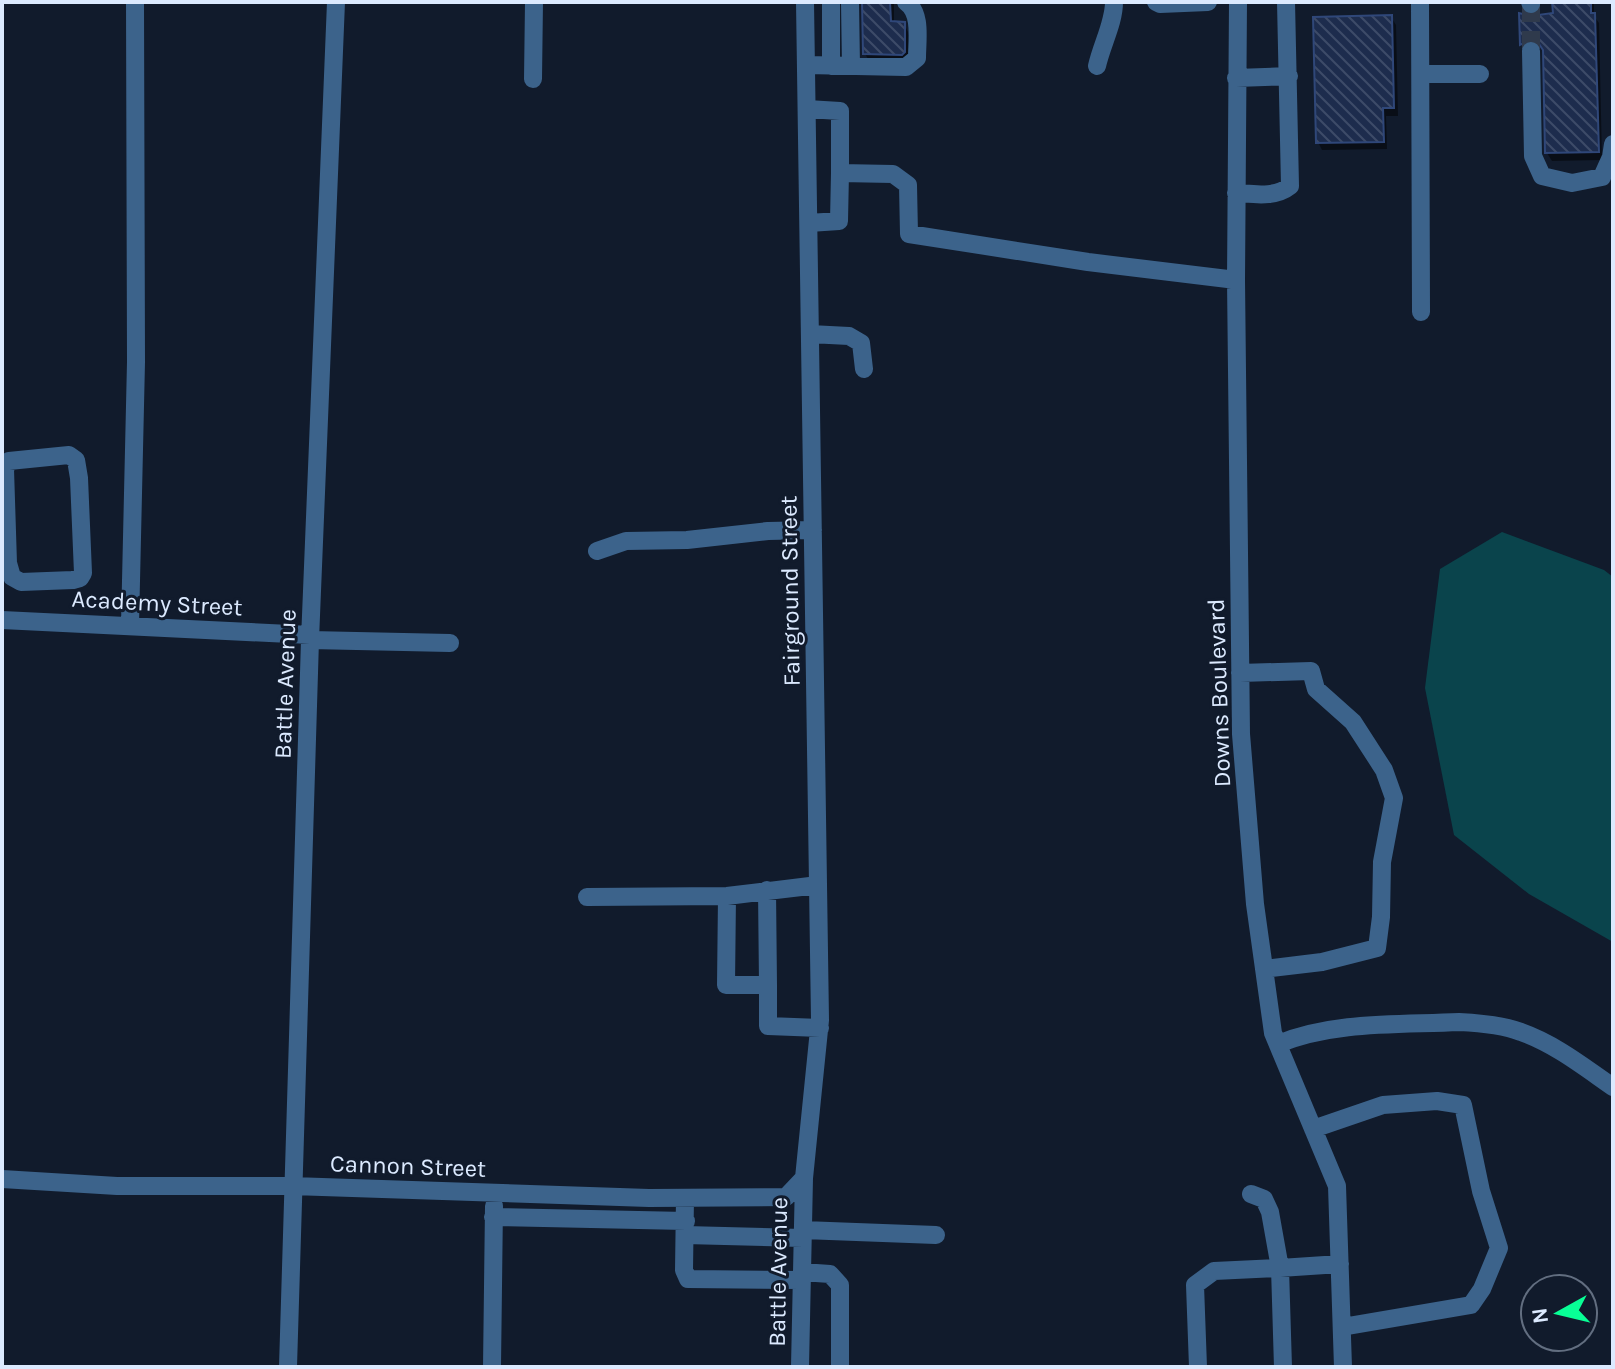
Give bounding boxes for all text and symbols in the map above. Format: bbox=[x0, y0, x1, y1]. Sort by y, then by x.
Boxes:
street label: Fairground Street bbox=[774, 495, 806, 687]
street label: Academy Street bbox=[71, 585, 243, 621]
street label: Downs Boulevard bbox=[1202, 598, 1236, 788]
street label: Battle Avenue bbox=[268, 609, 302, 759]
street label: Cannon Street bbox=[330, 1149, 486, 1183]
street label: Battle Avenue bbox=[763, 1197, 793, 1347]
north arrow bbox=[1519, 1273, 1599, 1353]
text: N bbox=[1526, 1306, 1554, 1325]

